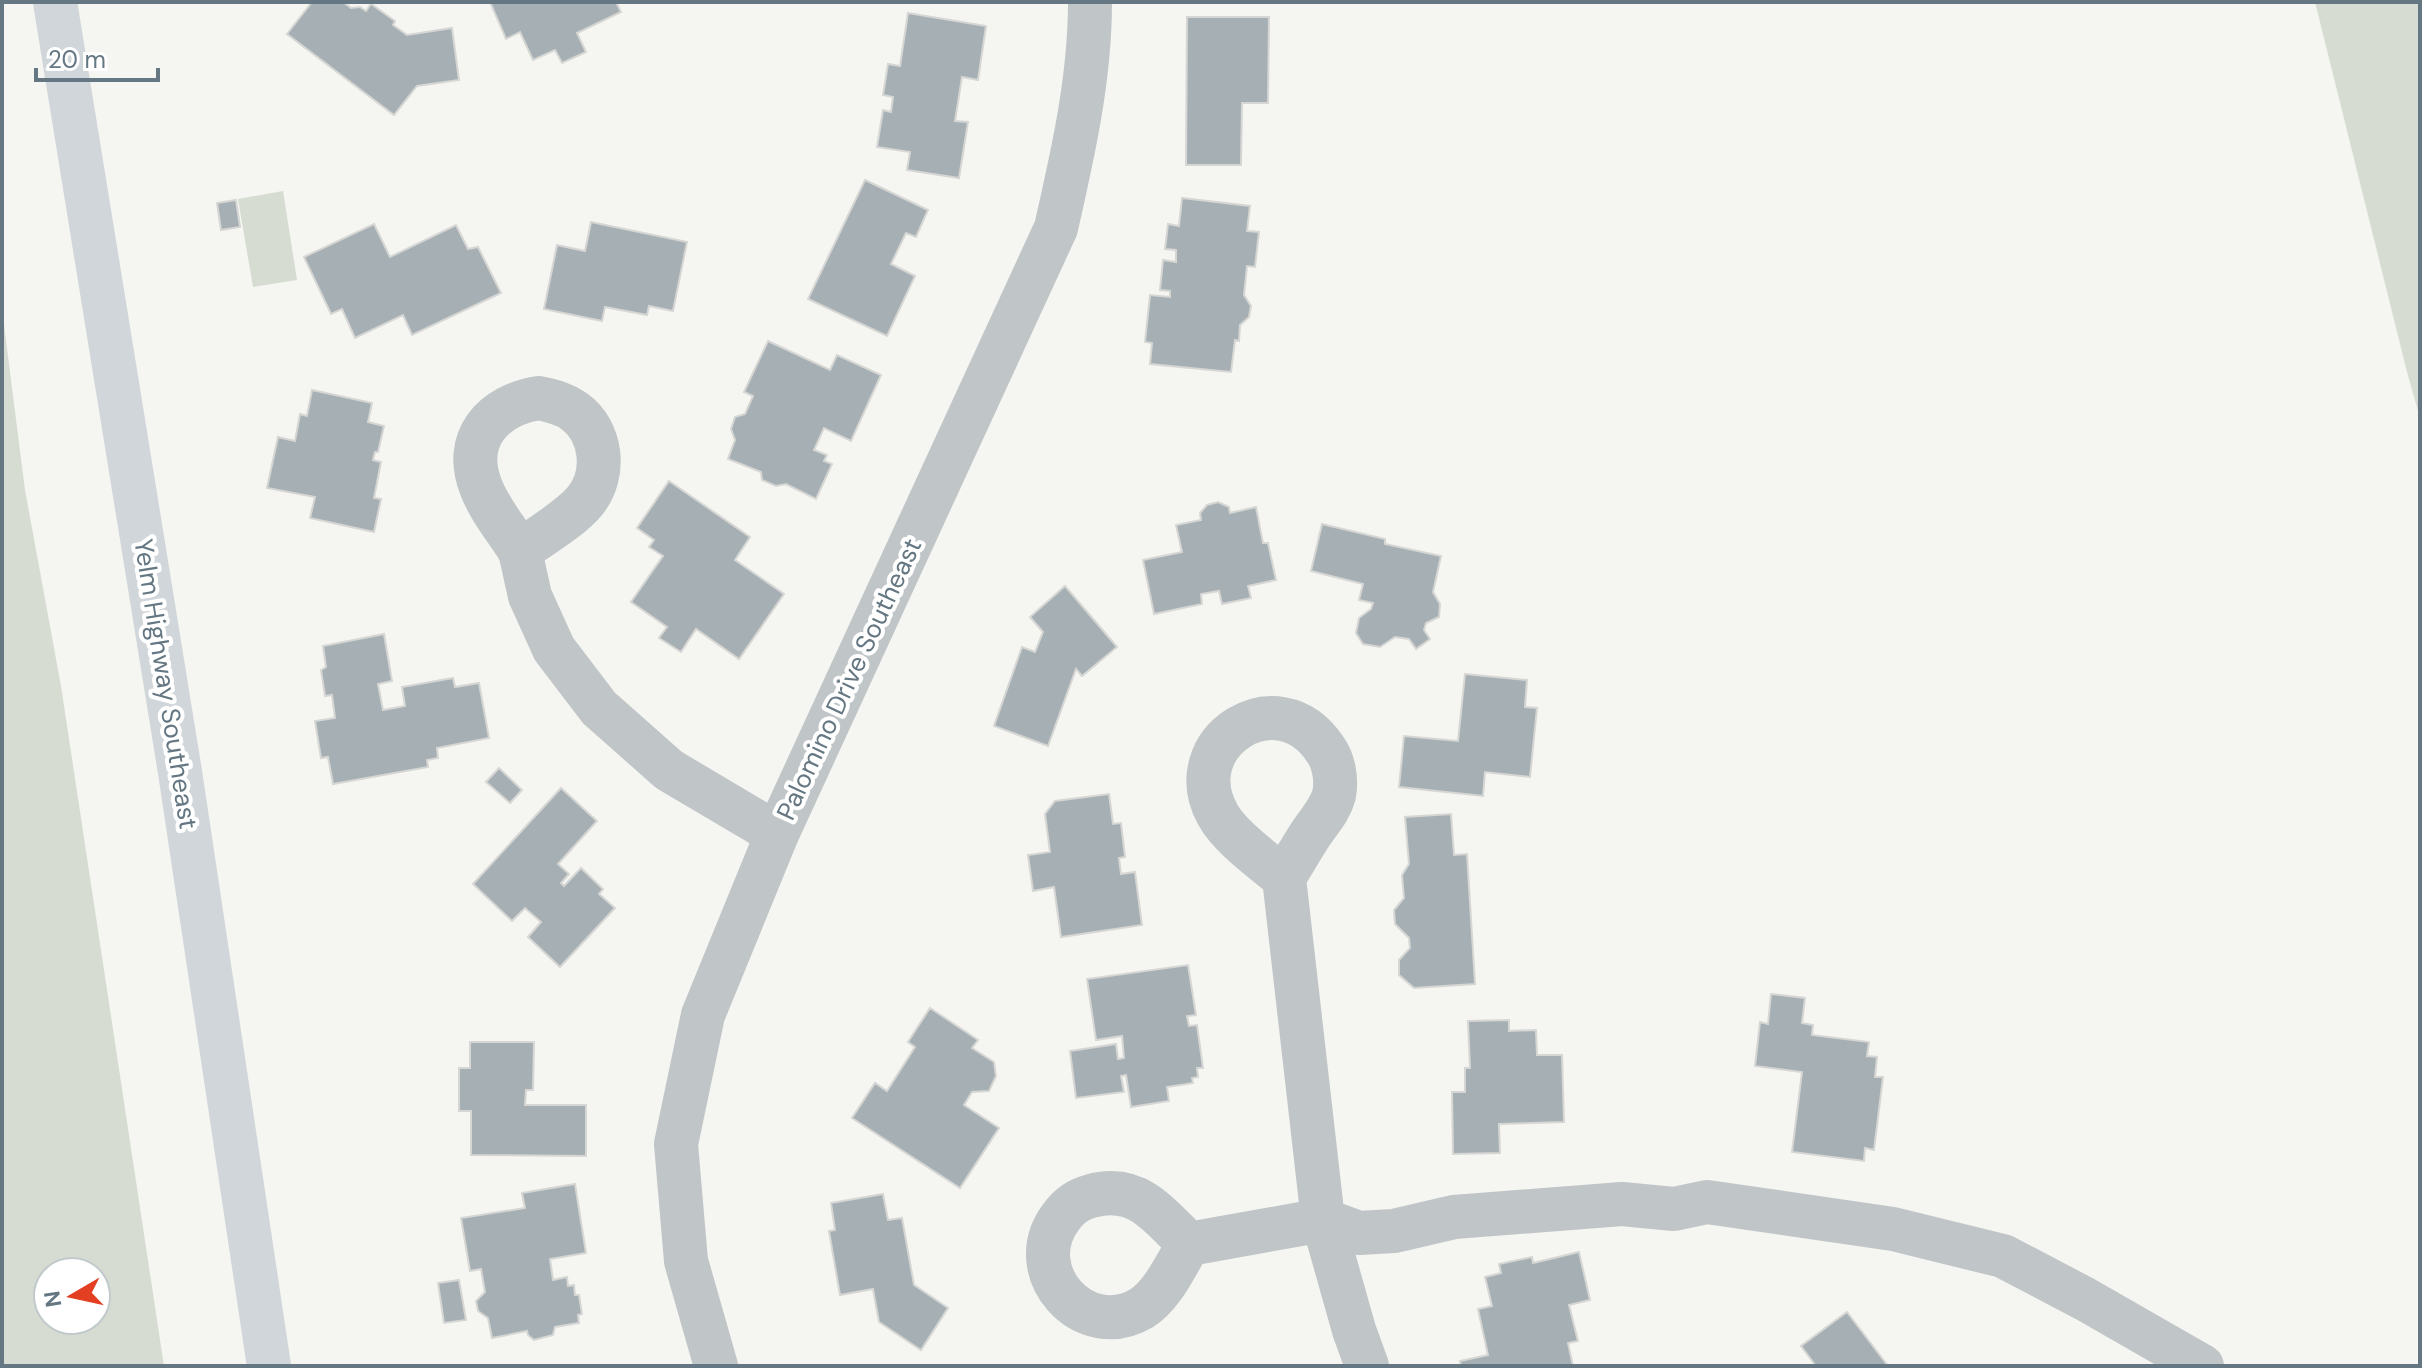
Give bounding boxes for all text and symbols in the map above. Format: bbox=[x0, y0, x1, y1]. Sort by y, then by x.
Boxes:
scale bar bbox=[36, 32, 158, 82]
text: 20 m bbox=[48, 44, 106, 75]
street label: Palomino Drive Southeast bbox=[769, 533, 929, 825]
street label: Yelm Highway Southeast bbox=[126, 536, 206, 832]
north arrow bbox=[32, 1256, 112, 1336]
text: N bbox=[37, 1289, 68, 1309]

